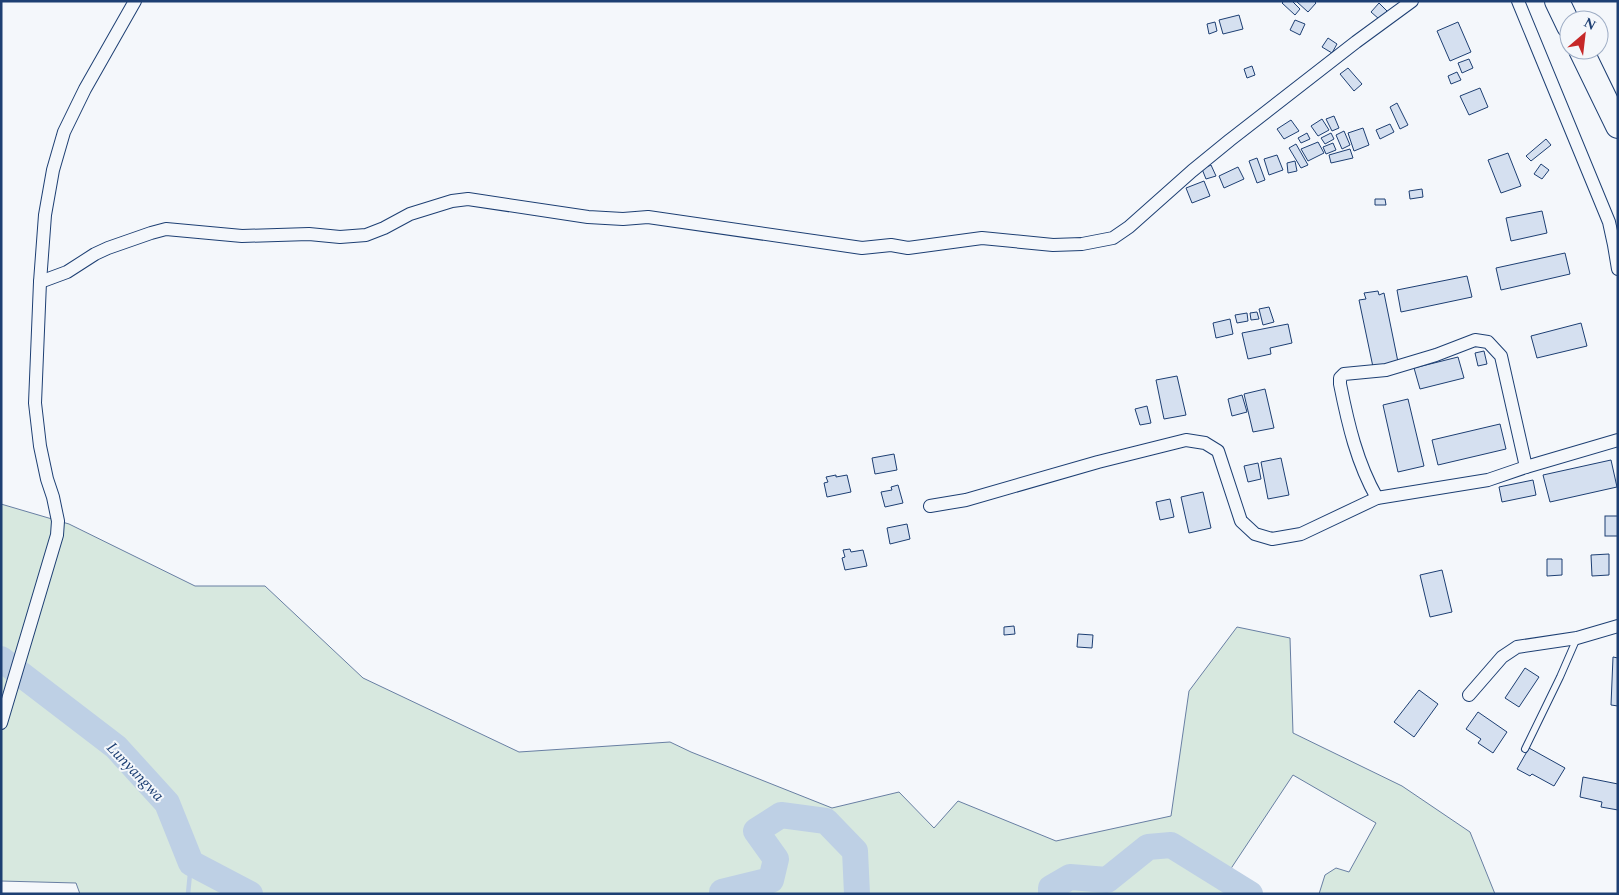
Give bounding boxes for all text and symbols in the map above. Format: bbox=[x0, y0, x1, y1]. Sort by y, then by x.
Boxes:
north arrow bbox=[1559, 10, 1609, 60]
text: N bbox=[1580, 12, 1600, 36]
water label: Lunyangwa bbox=[101, 736, 170, 807]

